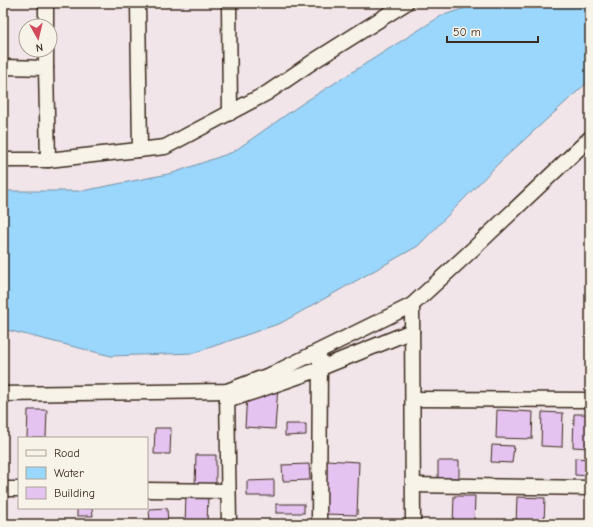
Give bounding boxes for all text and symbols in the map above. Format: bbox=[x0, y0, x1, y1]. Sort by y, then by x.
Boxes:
north arrow bbox=[18, 18, 58, 58]
scale bar bbox=[447, 18, 538, 44]
text: 50 m bbox=[453, 25, 481, 39]
text: N bbox=[35, 40, 44, 54]
legend bbox=[18, 437, 148, 509]
text: Road bbox=[54, 446, 80, 460]
text: Water bbox=[54, 466, 84, 480]
text: Building bbox=[54, 486, 95, 500]

